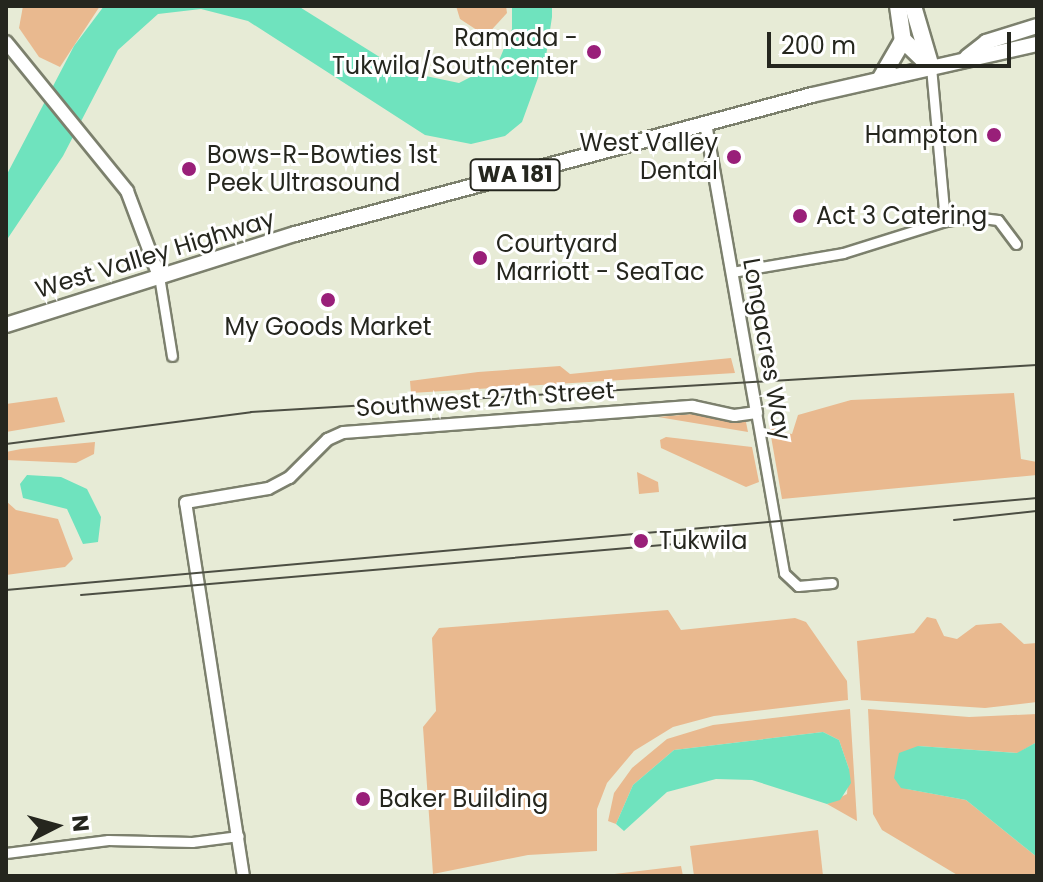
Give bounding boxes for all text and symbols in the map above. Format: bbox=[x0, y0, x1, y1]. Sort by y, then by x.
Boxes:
scale bar bbox=[771, 16, 1015, 66]
place label: Ramada - Tukwila/Southcenter bbox=[332, 24, 578, 80]
text: 200 m bbox=[781, 29, 856, 62]
marker: Ramada - Tukwila/Southcenter bbox=[585, 43, 603, 61]
place label: Hampton bbox=[865, 121, 978, 149]
marker: Hampton bbox=[985, 126, 1003, 144]
place label: West Valley Dental bbox=[579, 129, 718, 185]
place label: Bows-R-Bowties 1st Peek Ultrasound bbox=[207, 141, 437, 197]
marker: West Valley Dental bbox=[725, 148, 743, 166]
road number: WA 181 bbox=[469, 157, 561, 193]
marker: Bows-R-Bowties 1st Peek Ultrasound bbox=[178, 158, 200, 180]
place label: Act 3 Catering bbox=[816, 202, 987, 230]
street label: West Valley Highway bbox=[32, 204, 278, 304]
marker: Act 3 Catering bbox=[791, 207, 809, 225]
place label: Courtyard Marriott - SeaTac bbox=[496, 230, 705, 286]
marker: Courtyard Marriott - SeaTac bbox=[471, 249, 489, 267]
street label: Longacres Way bbox=[737, 256, 797, 442]
marker: My Goods Market bbox=[319, 291, 337, 309]
place label: My Goods Market bbox=[225, 313, 431, 341]
street label: Southwest 27th Street bbox=[355, 376, 615, 422]
place label: Tukwila bbox=[659, 527, 747, 555]
marker: Tukwila bbox=[630, 530, 652, 552]
place label: Baker Building bbox=[379, 785, 548, 813]
north arrow bbox=[16, 786, 96, 866]
marker: Baker Building bbox=[354, 790, 372, 808]
text: N bbox=[64, 814, 97, 833]

